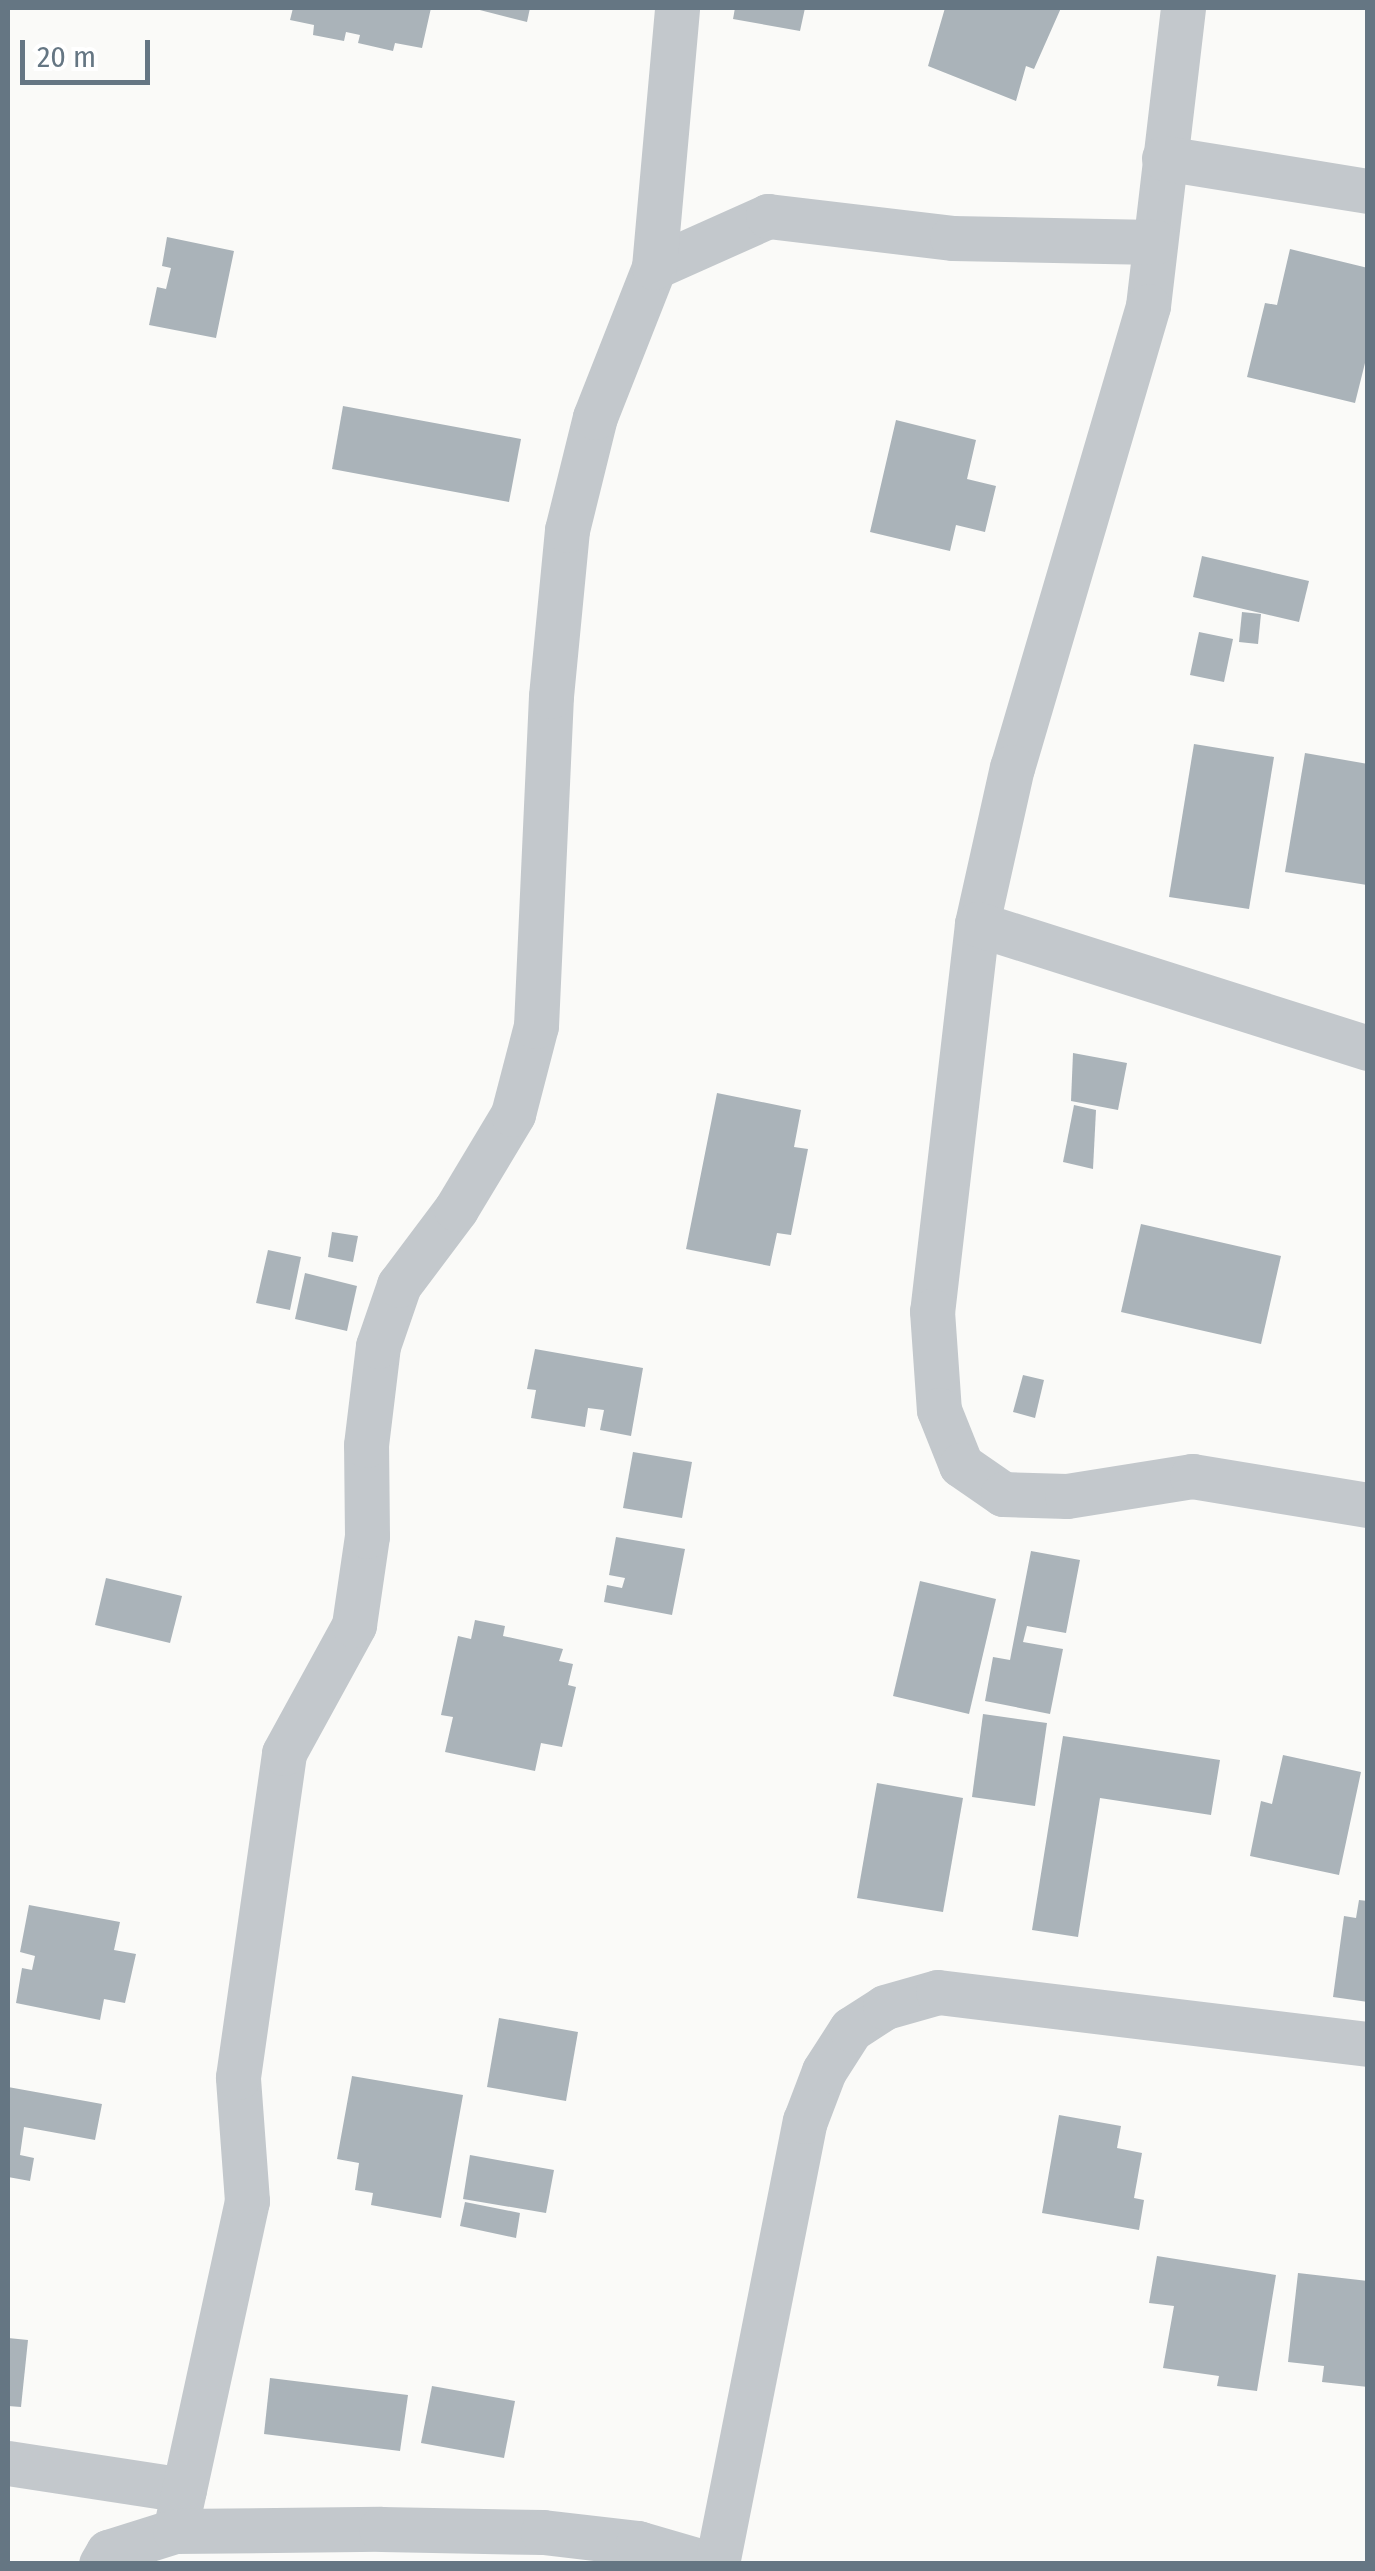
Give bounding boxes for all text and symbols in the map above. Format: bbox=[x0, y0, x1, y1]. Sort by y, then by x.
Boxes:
scale bar bbox=[25, 20, 155, 82]
text: 20 m bbox=[37, 39, 96, 75]

